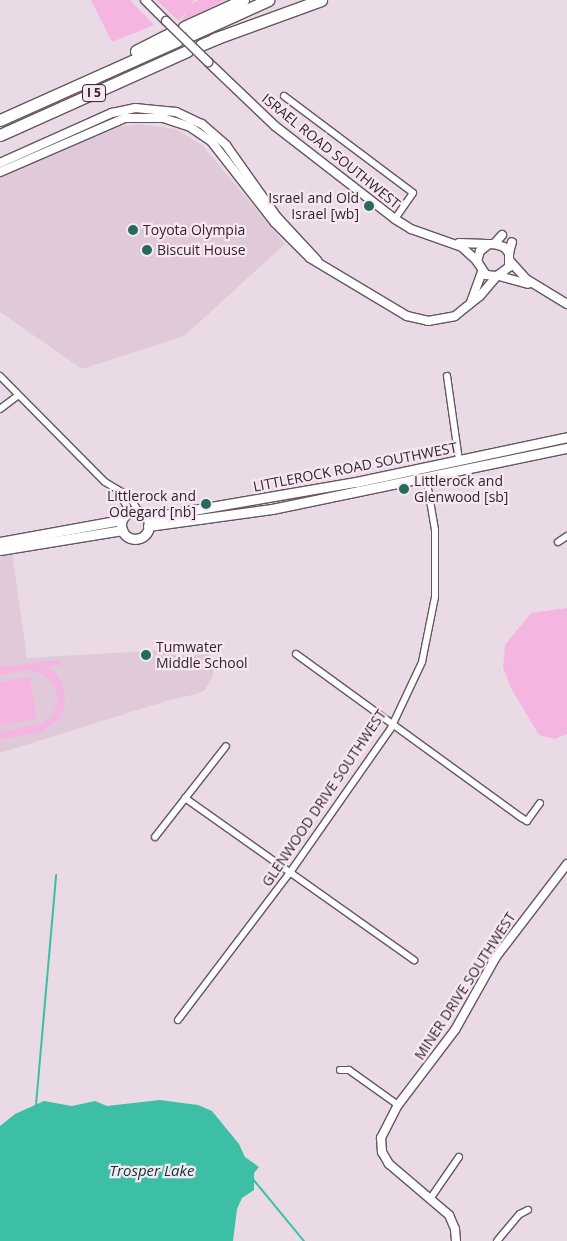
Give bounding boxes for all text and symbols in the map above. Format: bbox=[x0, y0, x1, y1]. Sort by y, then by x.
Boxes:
road number: I 5 bbox=[82, 84, 106, 102]
street label: ISRAEL ROAD SOUTHWEST bbox=[259, 90, 403, 212]
place label: Israel and Old Israel [wb] bbox=[268, 190, 359, 222]
marker: Israel and Old Israel [wb] bbox=[363, 200, 375, 212]
place label: Toyota Olympia bbox=[143, 222, 245, 238]
marker: Toyota Olympia bbox=[127, 224, 139, 236]
place label: Biscuit House bbox=[157, 242, 246, 258]
marker: Biscuit House bbox=[141, 244, 153, 256]
street label: LITTLEROCK ROAD SOUTHWEST bbox=[252, 439, 458, 495]
place label: Littlerock and Glenwood [sb] bbox=[414, 473, 508, 506]
marker: Littlerock and Glenwood [sb] bbox=[398, 483, 410, 495]
place label: Littlerock and Odegard [nb] bbox=[107, 488, 196, 520]
marker: Littlerock and Odegard [nb] bbox=[200, 498, 212, 510]
place label: Tumwater Middle School bbox=[156, 639, 248, 672]
marker: Tumwater Middle School bbox=[140, 649, 152, 661]
street label: GLENWOOD DRIVE SOUTHWEST bbox=[258, 706, 390, 890]
street label: MINER DRIVE SOUTHWEST bbox=[411, 909, 519, 1063]
water label: Trosper Lake bbox=[110, 1162, 194, 1180]

